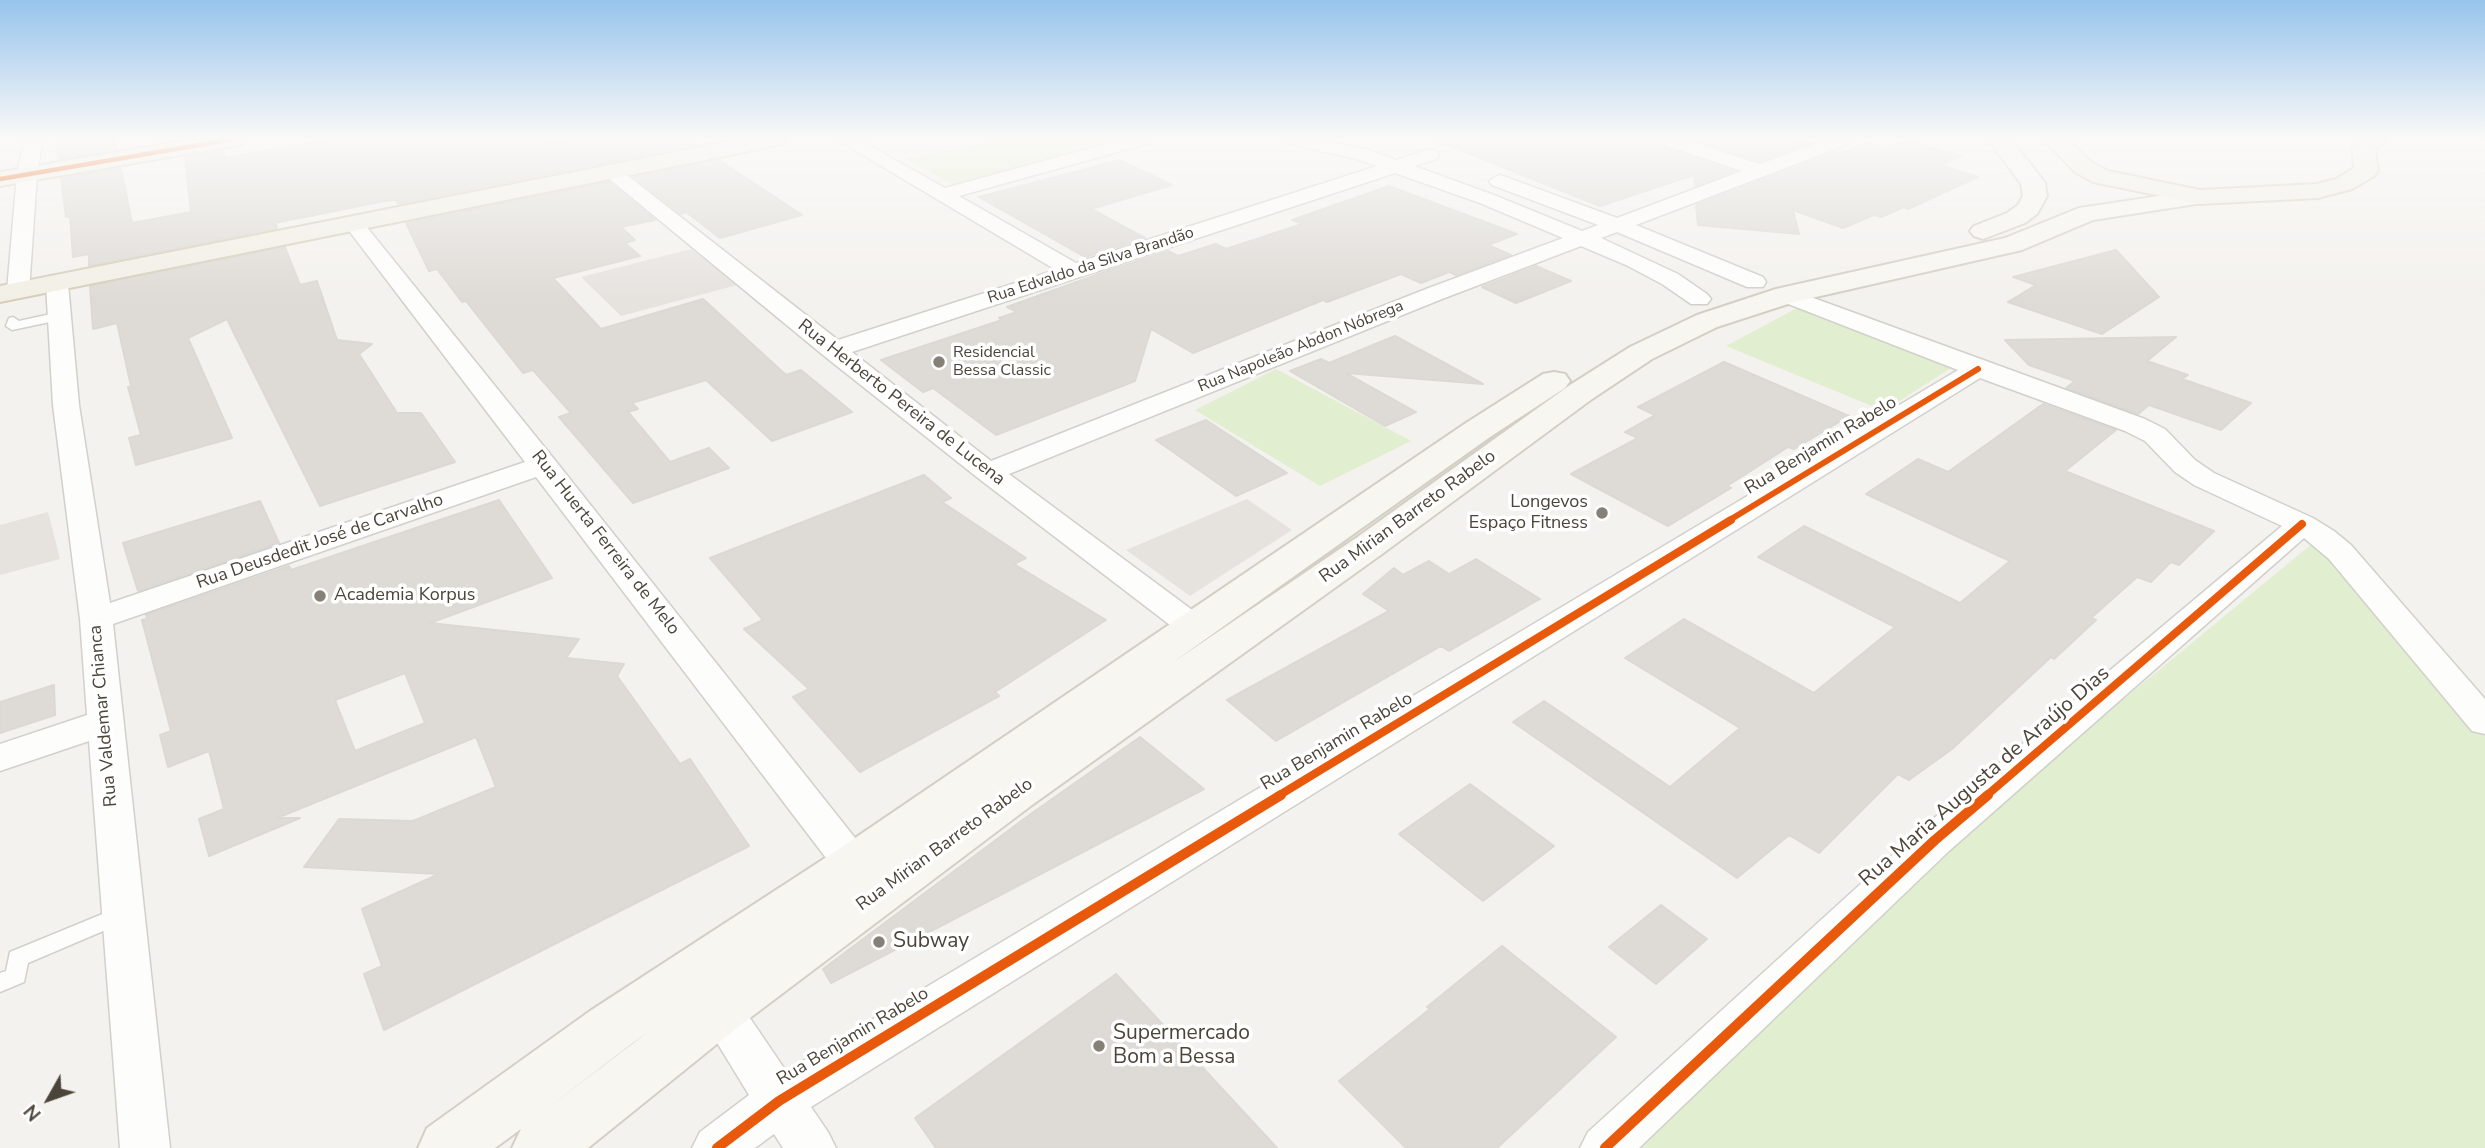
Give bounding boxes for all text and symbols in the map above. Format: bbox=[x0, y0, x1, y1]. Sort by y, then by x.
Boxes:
street label: Rua Edvaldo da Silva Brandão bbox=[985, 224, 1197, 308]
street label: Rua Napoleão Abdon Nóbrega bbox=[1195, 297, 1407, 397]
street label: Rua Herberto Pereira de Lucena bbox=[793, 315, 1009, 491]
place label: Residencial Bessa Classic bbox=[953, 343, 1051, 381]
marker: Residencial Bessa Classic bbox=[931, 354, 947, 370]
street label: Rua Benjamin Rabelo bbox=[1741, 392, 1901, 500]
street label: Rua Huerta Ferreira de Melo bbox=[526, 446, 684, 640]
street label: Rua Mirian Barreto Rabelo bbox=[1316, 446, 1500, 588]
street label: Rua Deusdedit José de Carvalho bbox=[194, 490, 446, 594]
place label: Longevos Espaço Fitness bbox=[1469, 492, 1588, 534]
marker: Longevos Espaço Fitness bbox=[1594, 505, 1610, 521]
place label: Academia Korpus bbox=[334, 585, 475, 607]
marker: Academia Korpus bbox=[312, 588, 328, 604]
street label: Rua Valdemar Chianca bbox=[85, 624, 123, 808]
street label: Rua Maria Augusta de Araújo Dias bbox=[1855, 661, 2115, 893]
street label: Rua Benjamin Rabelo bbox=[1257, 688, 1417, 796]
street label: Rua Mirian Barreto Rabelo bbox=[853, 774, 1037, 916]
place label: Subway bbox=[893, 929, 969, 955]
marker: Subway bbox=[871, 934, 887, 950]
street label: Rua Benjamin Rabelo bbox=[773, 983, 933, 1091]
place label: Supermercado Bom a Bessa bbox=[1113, 1021, 1250, 1071]
marker: Supermercado Bom a Bessa bbox=[1091, 1038, 1107, 1054]
north arrow bbox=[14, 1064, 84, 1134]
text: N bbox=[18, 1099, 47, 1126]

